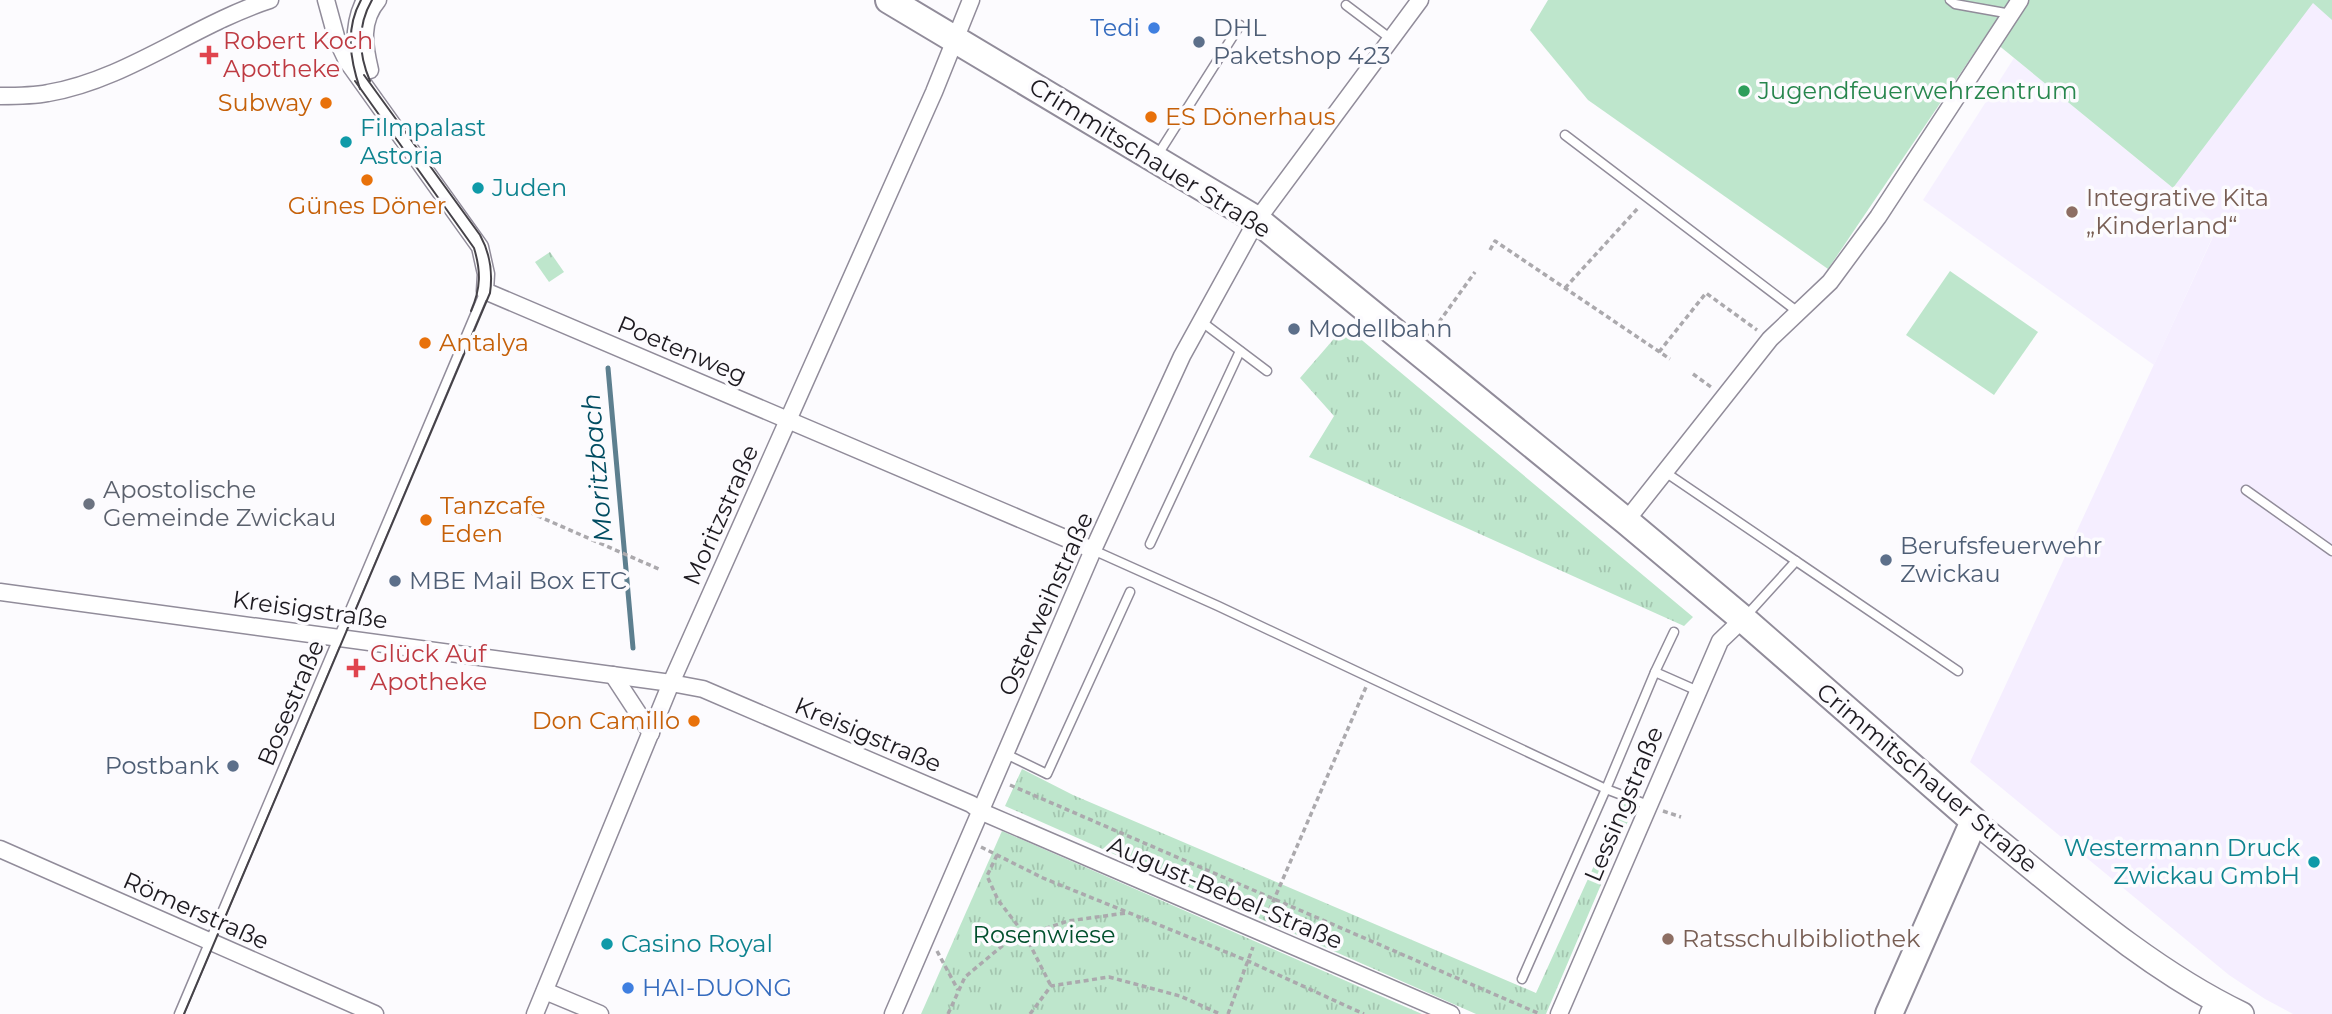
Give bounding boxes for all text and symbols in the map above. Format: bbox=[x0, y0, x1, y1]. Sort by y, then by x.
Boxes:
place label: Tedi bbox=[1090, 13, 1140, 42]
place label: DHL Paketshop 423 bbox=[1213, 13, 1391, 70]
marker: Tedi bbox=[1146, 20, 1162, 36]
place label: Robert Koch Apotheke bbox=[223, 26, 373, 83]
marker: DHL Paketshop 423 bbox=[1191, 34, 1207, 50]
marker: Robert Koch Apotheke bbox=[201, 47, 217, 63]
street label: Crimmitschauer Straße bbox=[1024, 71, 1277, 244]
place label: Jugendfeuerwehrzentrum bbox=[1757, 76, 2077, 105]
marker: Jugendfeuerwehrzentrum bbox=[1736, 83, 1752, 99]
place label: Subway bbox=[218, 88, 312, 117]
marker: Subway bbox=[318, 95, 334, 111]
place label: ES Dönerhaus bbox=[1165, 102, 1335, 131]
marker: ES Dönerhaus bbox=[1143, 109, 1159, 125]
place label: Filmpalast Astoria bbox=[360, 113, 486, 170]
marker: Filmpalast Astoria bbox=[338, 134, 354, 150]
marker: Günes Döner bbox=[359, 172, 375, 188]
place label: Juden bbox=[491, 173, 567, 202]
marker: Juden bbox=[470, 180, 486, 196]
place label: Integrative Kita „Kinderland“ bbox=[2086, 183, 2269, 240]
place label: Günes Döner bbox=[288, 191, 446, 220]
marker: Integrative Kita „Kinderland“ bbox=[2064, 204, 2080, 220]
street label: Poetenweg bbox=[613, 309, 751, 390]
place label: Modellbahn bbox=[1308, 314, 1452, 343]
marker: Modellbahn bbox=[1286, 321, 1302, 337]
place label: Antalya bbox=[439, 328, 529, 357]
marker: Antalya bbox=[417, 335, 433, 351]
water label: Moritzbach bbox=[575, 392, 619, 544]
street label: Moritzstraße bbox=[677, 440, 764, 589]
place label: Apostolische Gemeinde Zwickau bbox=[103, 475, 336, 532]
place label: Tanzcafe Eden bbox=[440, 491, 546, 548]
marker: Apostolische Gemeinde Zwickau bbox=[81, 496, 97, 512]
street label: Osterweihstraße bbox=[992, 507, 1099, 700]
marker: Tanzcafe Eden bbox=[418, 512, 434, 528]
place label: Berufsfeuerwehr Zwickau bbox=[1900, 531, 2102, 588]
marker: Berufsfeuerwehr Zwickau bbox=[1878, 552, 1894, 568]
place label: MBE Mail Box ETC bbox=[409, 566, 627, 595]
marker: MBE Mail Box ETC bbox=[387, 573, 403, 589]
street label: Kreisigstraße bbox=[231, 584, 390, 635]
street label: Bosestraße bbox=[251, 635, 330, 770]
place label: Glück Auf Apotheke bbox=[370, 639, 487, 696]
marker: Glück Auf Apotheke bbox=[348, 660, 364, 676]
street label: Crimmitschauer Straße bbox=[1811, 677, 2044, 879]
street label: Kreisigstraße bbox=[791, 691, 946, 778]
place label: Don Camillo bbox=[532, 706, 680, 735]
marker: Don Camillo bbox=[686, 713, 702, 729]
street label: Lessingstraße bbox=[1578, 722, 1669, 886]
place label: Postbank bbox=[105, 751, 220, 780]
marker: Postbank bbox=[225, 758, 241, 774]
street label: August-Bebel-Straße bbox=[1103, 830, 1347, 955]
place label: Westermann Druck Zwickau GmbH bbox=[2064, 833, 2301, 890]
marker: Westermann Druck Zwickau GmbH bbox=[2306, 854, 2322, 870]
street label: Römerstraße bbox=[119, 865, 274, 956]
park label: Rosenwiese bbox=[973, 920, 1115, 949]
place label: Ratsschulbibliothek bbox=[1682, 924, 1921, 953]
place label: Casino Royal bbox=[621, 929, 773, 958]
marker: Ratsschulbibliothek bbox=[1660, 931, 1676, 947]
marker: Casino Royal bbox=[599, 936, 615, 952]
place label: HAI-DUONG bbox=[642, 973, 792, 1002]
marker: HAI-DUONG bbox=[620, 980, 636, 996]

